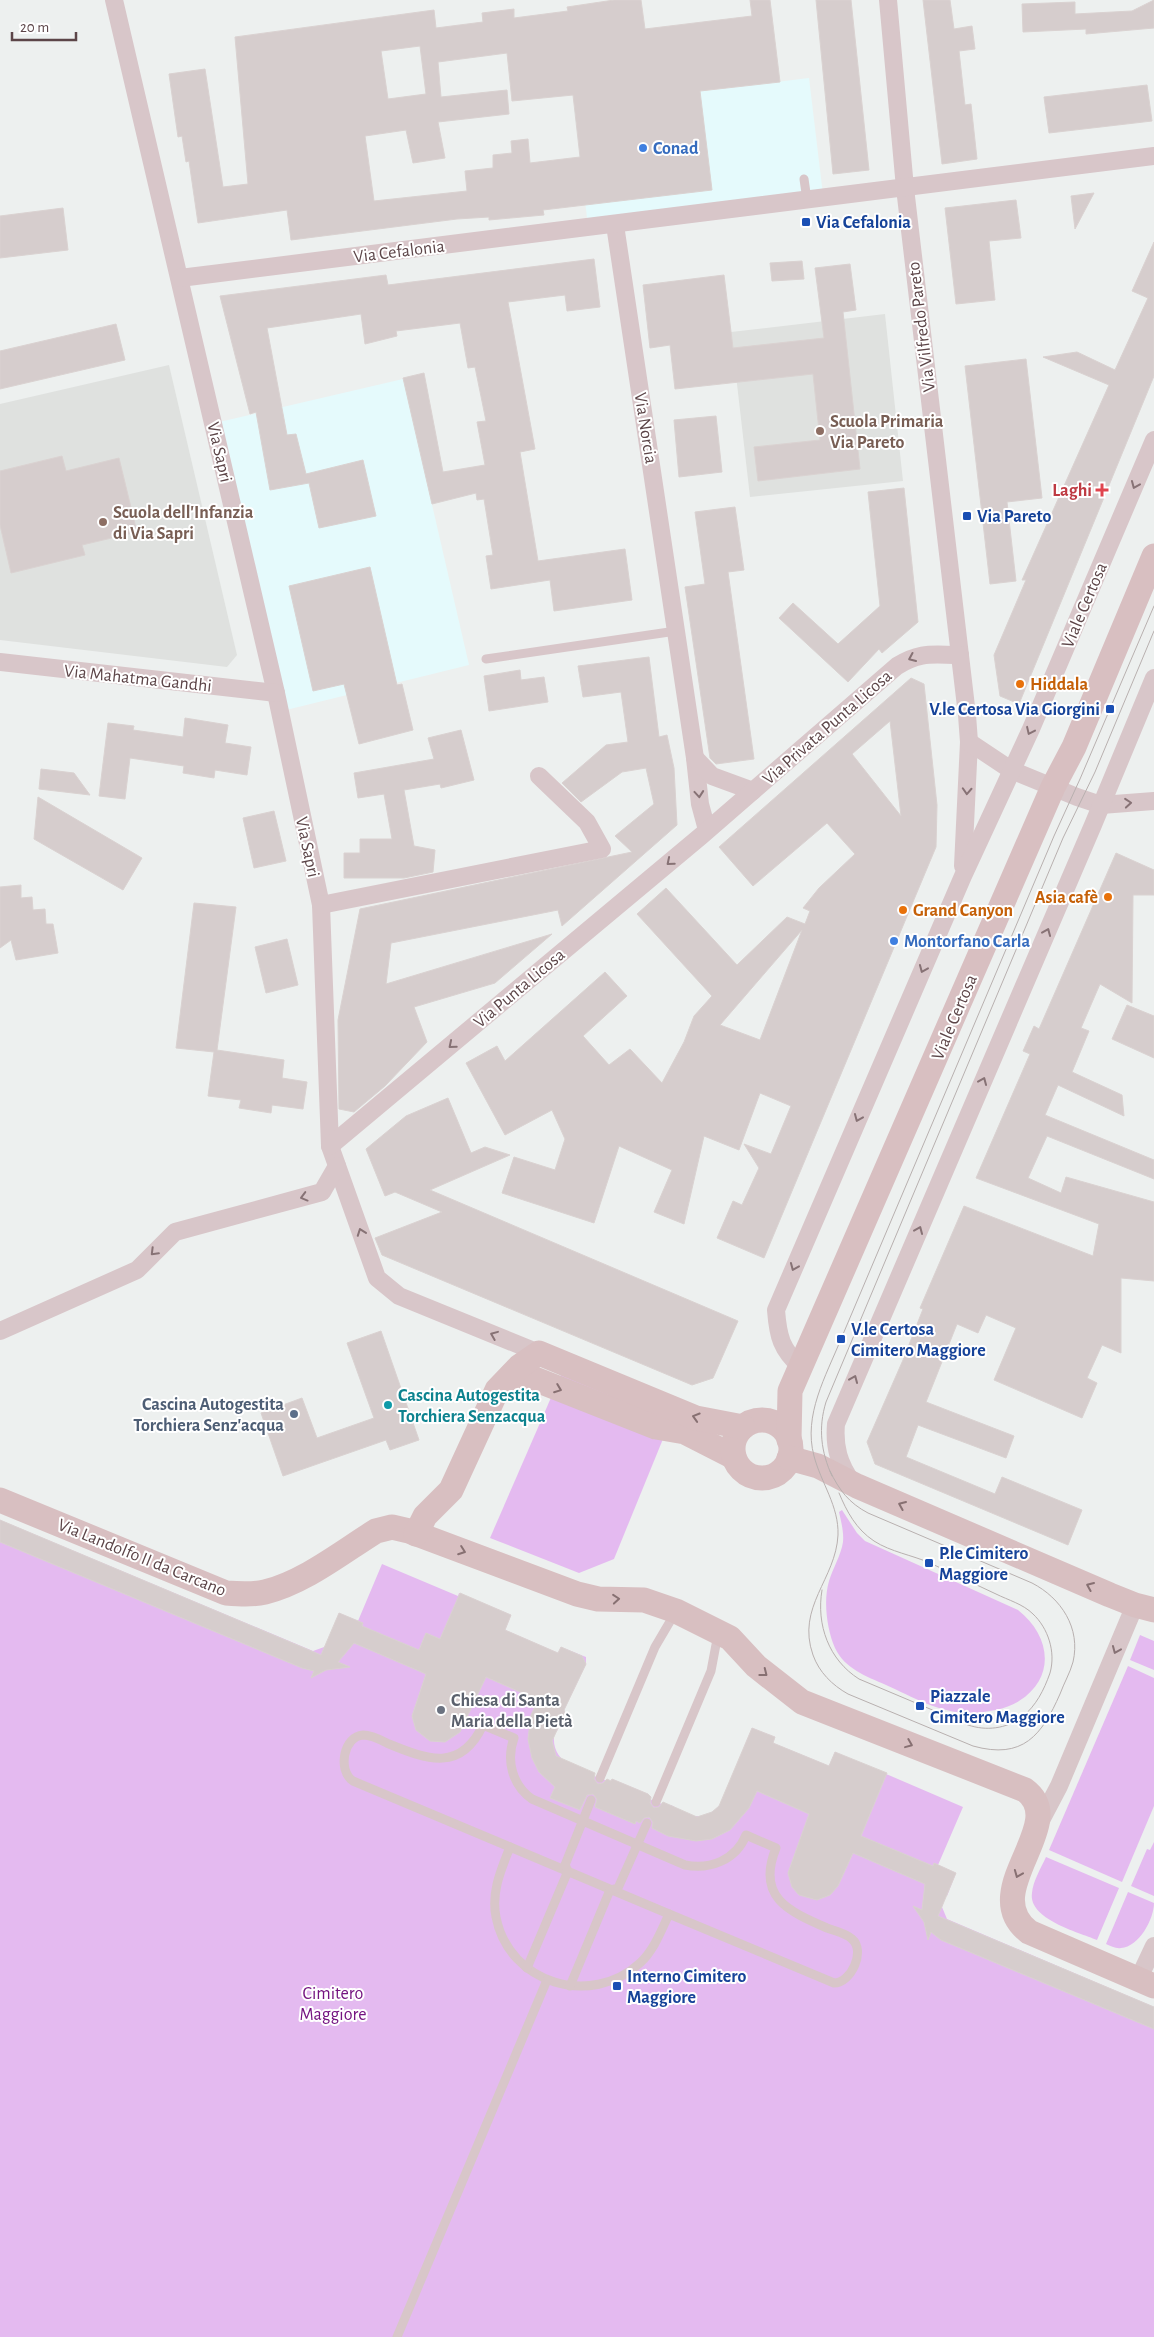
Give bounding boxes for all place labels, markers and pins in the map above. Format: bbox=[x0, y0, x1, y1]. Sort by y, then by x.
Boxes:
place label: Conad bbox=[653, 140, 699, 158]
marker: Conad bbox=[637, 142, 649, 154]
place label: Via Cefalonia bbox=[816, 214, 911, 232]
marker: Via Cefalonia bbox=[800, 216, 812, 228]
place label: Scuola Primaria Via Pareto bbox=[830, 413, 944, 452]
marker: Scuola Primaria Via Pareto bbox=[814, 425, 826, 437]
place label: Laghi bbox=[1052, 482, 1092, 500]
marker: Laghi bbox=[1096, 484, 1108, 496]
place label: Scuola dell'Infanzia di Via Sapri bbox=[113, 504, 254, 543]
place label: Via Pareto bbox=[977, 508, 1051, 526]
marker: Via Pareto bbox=[961, 510, 973, 522]
marker: Scuola dell'Infanzia di Via Sapri bbox=[97, 516, 109, 528]
place label: Hiddala bbox=[1030, 676, 1089, 694]
marker: Hiddala bbox=[1014, 678, 1026, 690]
place label: V.le Certosa Via Giorgini bbox=[929, 701, 1100, 719]
marker: V.le Certosa Via Giorgini bbox=[1104, 703, 1116, 715]
place label: Asia cafè bbox=[1035, 889, 1098, 907]
marker: Asia cafè bbox=[1102, 891, 1114, 903]
place label: Grand Canyon bbox=[913, 902, 1013, 920]
marker: Grand Canyon bbox=[897, 904, 909, 916]
place label: Montorfano Carla bbox=[904, 933, 1031, 951]
marker: Montorfano Carla bbox=[888, 935, 900, 947]
place label: V.le Certosa Cimitero Maggiore bbox=[851, 1321, 986, 1360]
marker: V.le Certosa Cimitero Maggiore bbox=[835, 1333, 847, 1345]
place label: Cascina Autogestita Torchiera Senzacqua bbox=[398, 1387, 546, 1426]
place label: Cascina Autogestita Torchiera Senz'acqua bbox=[133, 1396, 284, 1435]
marker: Cascina Autogestita Torchiera Senzacqua bbox=[382, 1399, 394, 1411]
marker: Cascina Autogestita Torchiera Senz'acqua bbox=[288, 1408, 300, 1420]
place label: P.le Cimitero Maggiore bbox=[939, 1545, 1029, 1584]
marker: P.le Cimitero Maggiore bbox=[923, 1557, 935, 1569]
place label: Piazzale Cimitero Maggiore bbox=[930, 1688, 1065, 1727]
place label: Chiesa di Santa Maria della Pietà bbox=[451, 1692, 573, 1731]
marker: Piazzale Cimitero Maggiore bbox=[914, 1700, 926, 1712]
marker: Chiesa di Santa Maria della Pietà bbox=[435, 1704, 447, 1716]
place label: Interno Cimitero Maggiore bbox=[627, 1968, 747, 2007]
marker: Interno Cimitero Maggiore bbox=[611, 1980, 623, 1992]

